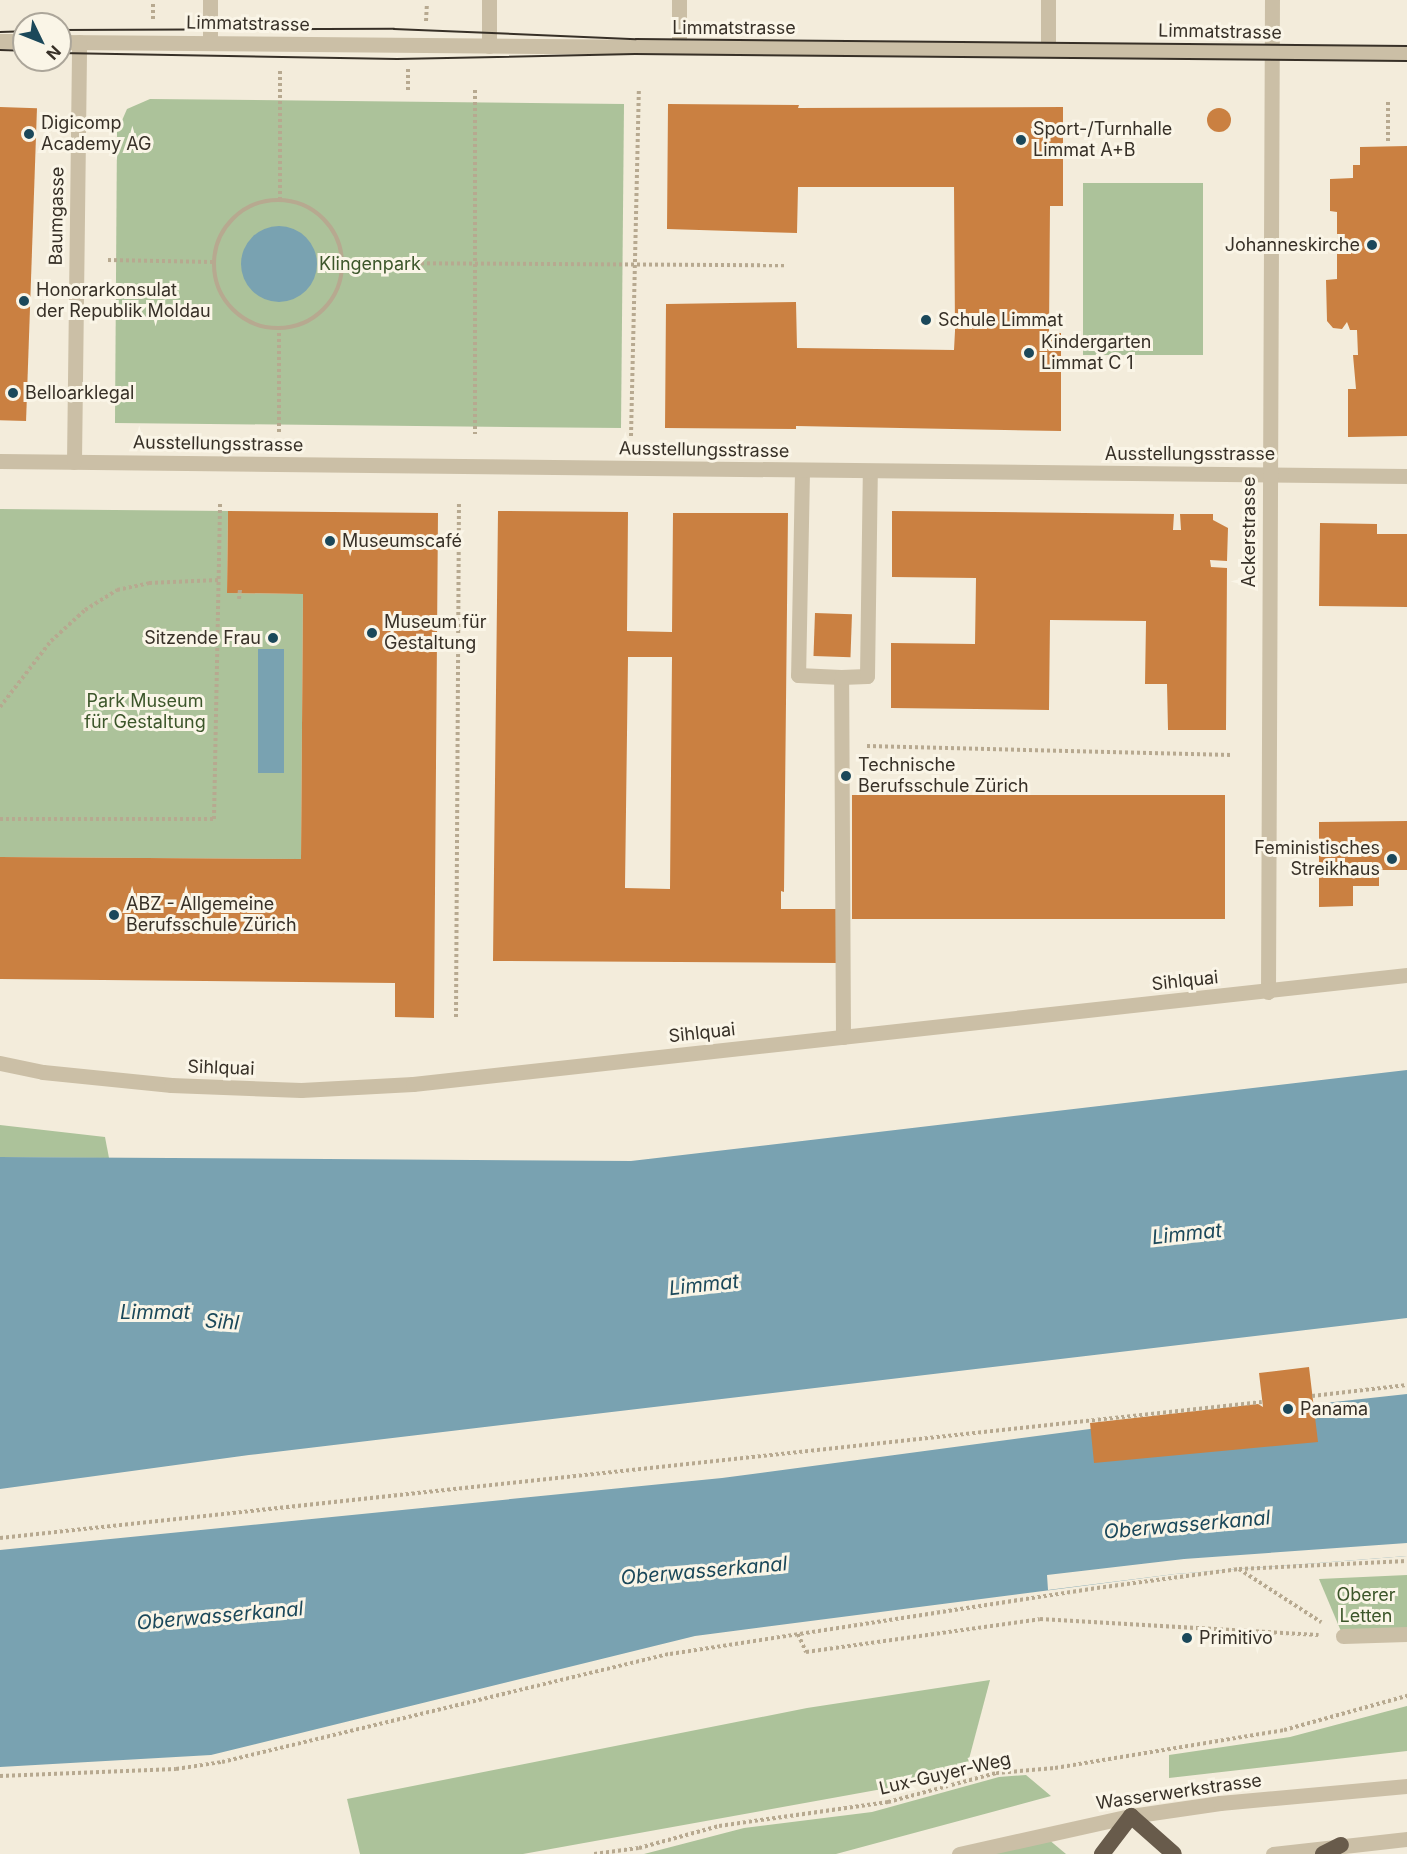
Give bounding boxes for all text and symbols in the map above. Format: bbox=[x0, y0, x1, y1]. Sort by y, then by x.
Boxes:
north arrow bbox=[12, 12, 72, 72]
street label: Limmatstrasse bbox=[186, 12, 310, 36]
street label: Limmatstrasse bbox=[672, 17, 796, 39]
street label: Limmatstrasse bbox=[1158, 20, 1282, 44]
text: N bbox=[42, 42, 65, 64]
place label: Digicomp Academy AG bbox=[41, 113, 151, 156]
place label: Sport-/Turnhalle Limmat A+B bbox=[1033, 119, 1172, 162]
marker: Digicomp Academy AG bbox=[22, 127, 36, 141]
marker: Sport-/Turnhalle Limmat A+B bbox=[1014, 133, 1028, 147]
street label: Baumgasse bbox=[45, 166, 69, 266]
place label: Johanneskirche bbox=[1225, 234, 1360, 256]
marker: Johanneskirche bbox=[1365, 238, 1379, 252]
park label: Klingenpark bbox=[319, 253, 421, 275]
place label: Honorarkonsulat der Republik Moldau bbox=[36, 280, 211, 322]
marker: Honorarkonsulat der Republik Moldau bbox=[17, 294, 31, 308]
place label: Schule Limmat bbox=[938, 309, 1063, 331]
marker: Schule Limmat bbox=[919, 313, 933, 327]
place label: Kindergarten Limmat C 1 bbox=[1041, 332, 1151, 374]
marker: Kindergarten Limmat C 1 bbox=[1022, 346, 1036, 360]
place label: Belloarklegal bbox=[25, 382, 134, 404]
marker: Belloarklegal bbox=[6, 386, 20, 400]
street label: Ausstellungsstrasse bbox=[133, 432, 303, 456]
street label: Ausstellungsstrasse bbox=[619, 438, 789, 462]
street label: Ausstellungsstrasse bbox=[1105, 443, 1275, 465]
street label: Ackerstrasse bbox=[1238, 476, 1260, 588]
place label: Museumscafé bbox=[342, 530, 462, 552]
marker: Museumscafé bbox=[323, 534, 337, 548]
place label: Museum für Gestaltung bbox=[384, 612, 486, 654]
marker: Museum für Gestaltung bbox=[365, 626, 379, 640]
place label: Sitzende Frau bbox=[144, 627, 261, 649]
marker: Sitzende Frau bbox=[266, 631, 280, 645]
park label: Park Museum für Gestaltung bbox=[84, 691, 206, 734]
place label: Technische Berufsschule Zürich bbox=[858, 755, 1029, 798]
marker: Technische Berufsschule Zürich bbox=[839, 769, 853, 783]
place label: Feministisches Streikhaus bbox=[1254, 838, 1380, 880]
marker: Feministisches Streikhaus bbox=[1385, 852, 1399, 866]
place label: ABZ - Allgemeine Berufsschule Zürich bbox=[126, 894, 297, 936]
marker: ABZ - Allgemeine Berufsschule Zürich bbox=[107, 908, 121, 922]
street label: Sihlquai bbox=[1151, 967, 1219, 995]
street label: Sihlquai bbox=[668, 1019, 736, 1047]
street label: Sihlquai bbox=[187, 1056, 255, 1080]
water label: Limmat bbox=[1151, 1218, 1223, 1250]
water label: Limmat bbox=[668, 1269, 740, 1301]
water label: Limmat bbox=[120, 1300, 190, 1324]
water label: Sihl bbox=[204, 1309, 240, 1335]
place label: Panama bbox=[1300, 1398, 1368, 1420]
marker: Panama bbox=[1281, 1402, 1295, 1416]
water label: Oberwasserkanal bbox=[1103, 1506, 1271, 1544]
water label: Oberwasserkanal bbox=[620, 1552, 788, 1590]
park label: Oberer Letten bbox=[1336, 1585, 1396, 1628]
water label: Oberwasserkanal bbox=[136, 1597, 304, 1635]
place label: Primitivo bbox=[1199, 1627, 1273, 1649]
marker: Primitivo bbox=[1180, 1631, 1194, 1645]
street label: Lux-Guyer-Weg bbox=[877, 1748, 1013, 1800]
street label: Wasserwerkstrasse bbox=[1095, 1770, 1263, 1814]

